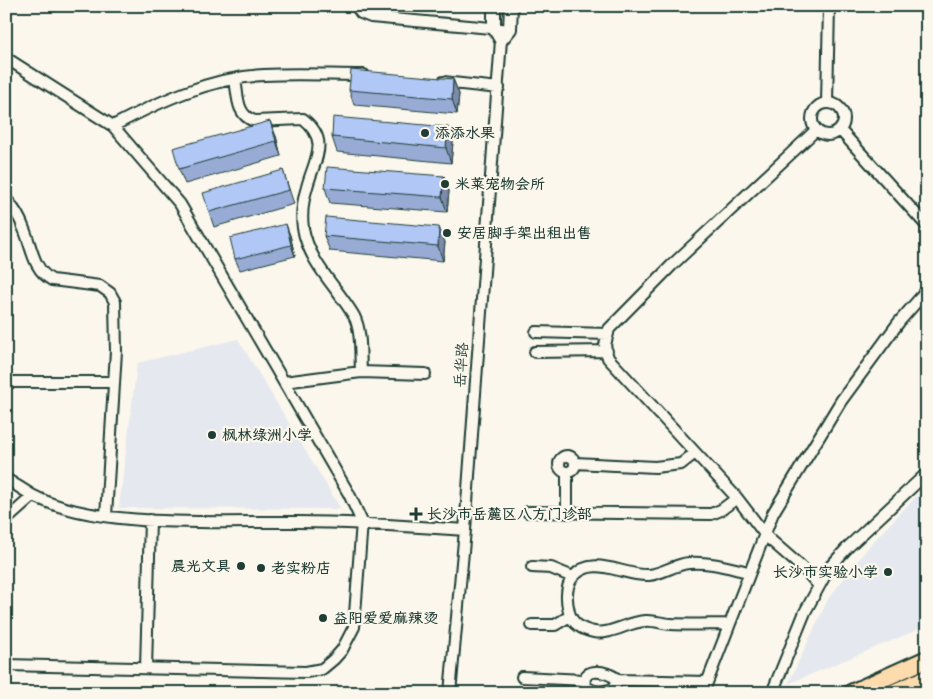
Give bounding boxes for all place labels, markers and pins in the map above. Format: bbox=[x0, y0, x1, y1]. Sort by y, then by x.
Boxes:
place label: 添添水果 bbox=[435, 124, 495, 143]
marker: 添添水果 bbox=[419, 127, 431, 139]
place label: 米莱宠物会所 bbox=[455, 175, 545, 194]
marker: 米莱宠物会所 bbox=[439, 178, 451, 190]
place label: 安居脚手架出租出售 bbox=[457, 224, 592, 243]
marker: 安居脚手架出租出售 bbox=[441, 227, 453, 239]
place label: 枫林绿洲小学 bbox=[222, 426, 312, 445]
marker: 枫林绿洲小学 bbox=[206, 429, 218, 441]
place label: 长沙市岳麓区八方门诊部 bbox=[427, 505, 592, 524]
marker: 长沙市岳麓区八方门诊部 bbox=[409, 507, 423, 521]
place label: 晨光文具 bbox=[171, 557, 231, 576]
place label: 老实粉店 bbox=[271, 559, 331, 578]
marker: 晨光文具 bbox=[235, 560, 247, 572]
marker: 老实粉店 bbox=[255, 562, 267, 574]
place label: 长沙市实验小学 bbox=[773, 563, 878, 582]
marker: 长沙市实验小学 bbox=[882, 566, 894, 578]
place label: 益阳爱爱麻辣烫 bbox=[333, 609, 438, 628]
marker: 益阳爱爱麻辣烫 bbox=[317, 612, 329, 624]

